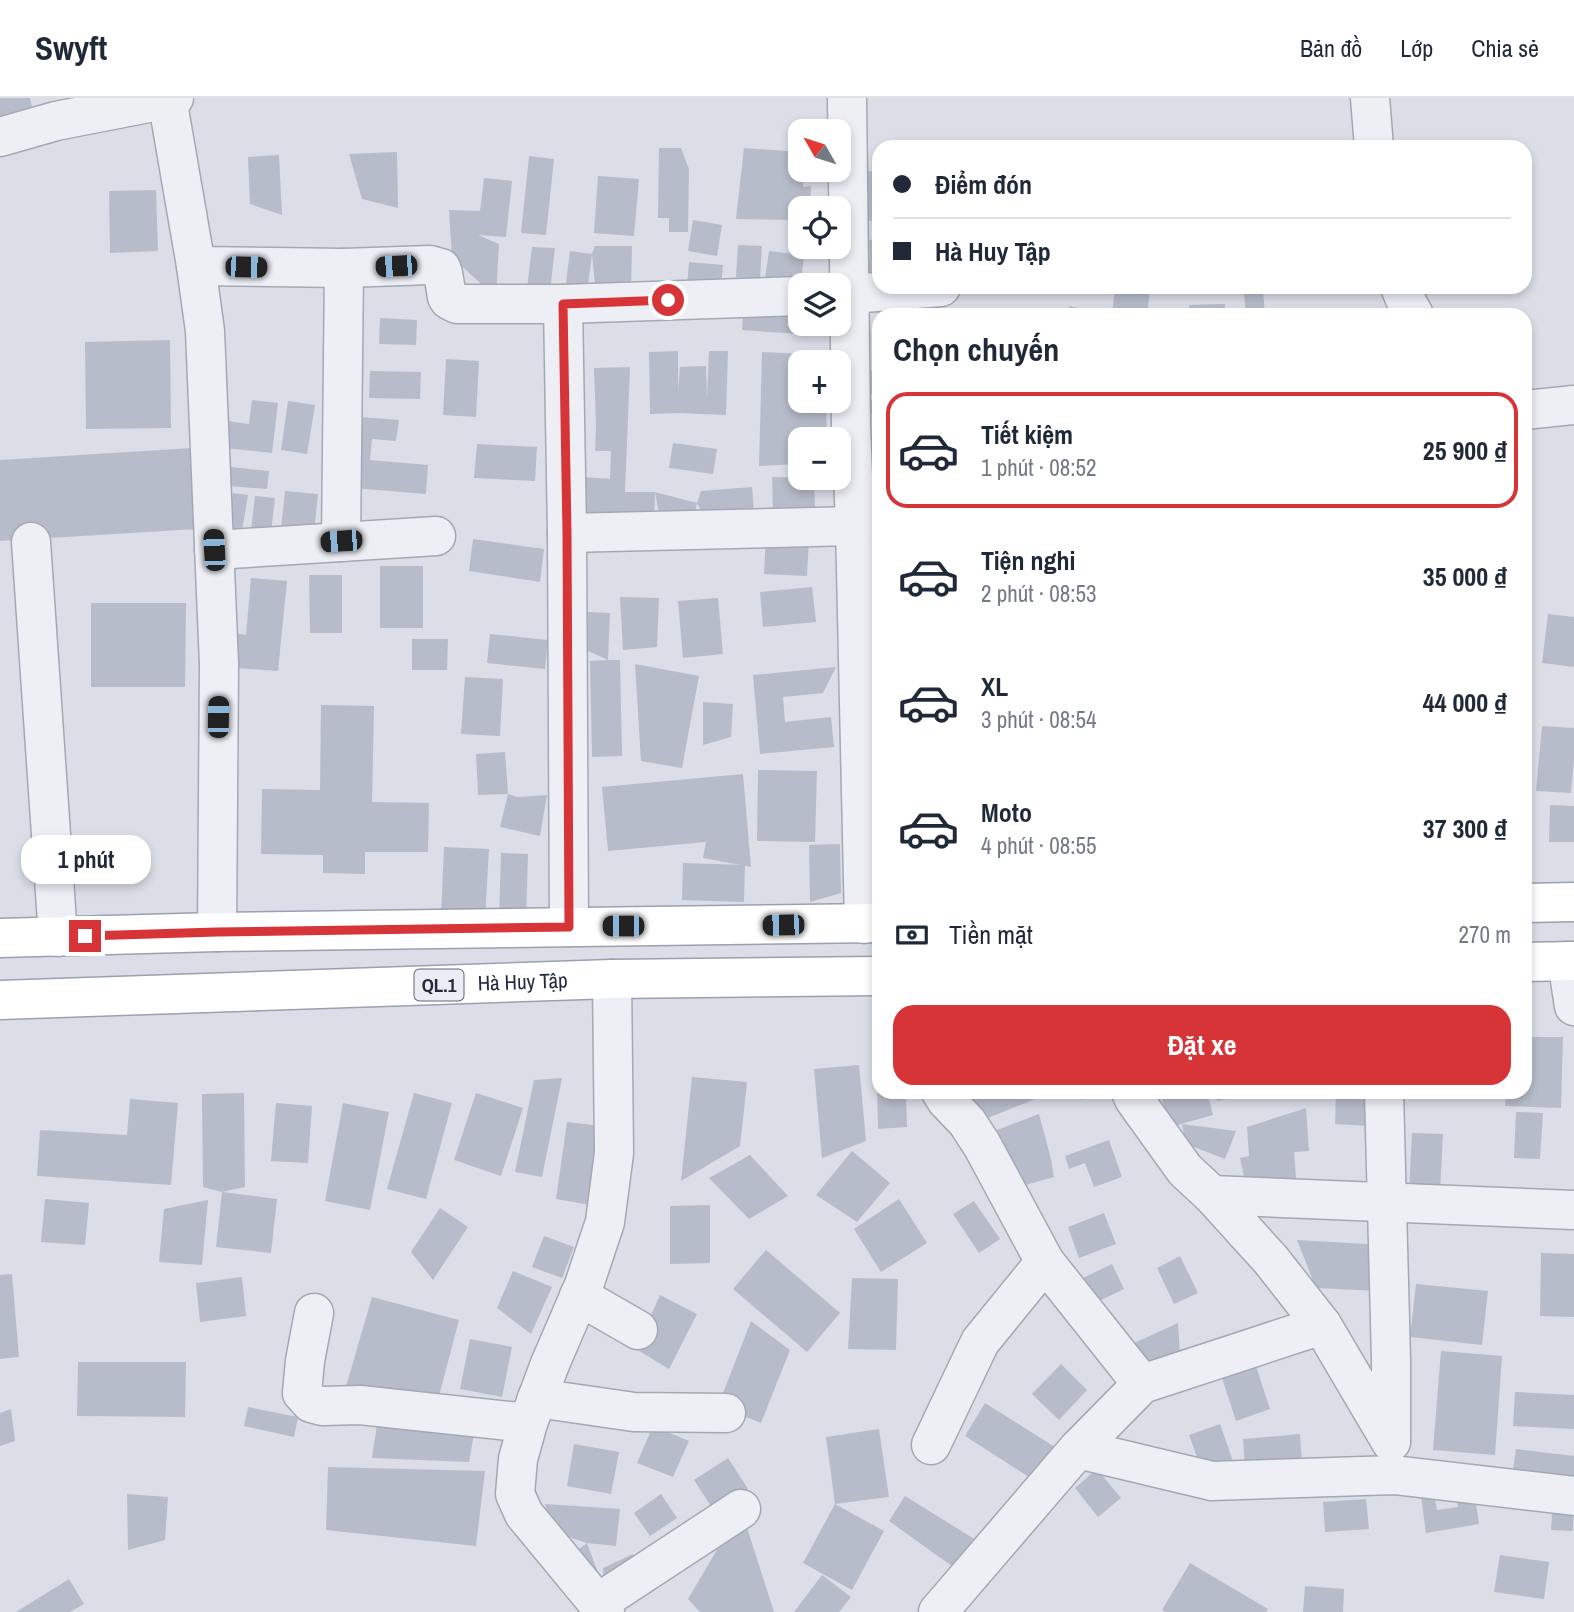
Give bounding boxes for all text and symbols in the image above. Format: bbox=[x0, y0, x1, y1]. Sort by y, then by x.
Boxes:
text: Swyft bbox=[35, 26, 107, 70]
text: Bản đồ bbox=[1300, 32, 1362, 64]
text: Lớp bbox=[1400, 32, 1433, 64]
text: Chia sẻ bbox=[1471, 32, 1539, 64]
north arrow bbox=[788, 119, 850, 182]
map controls bbox=[788, 119, 851, 490]
text: Điểm đón bbox=[935, 167, 1032, 202]
button: locate bbox=[788, 196, 851, 259]
text: Hà Huy Tập bbox=[935, 234, 1051, 269]
car bbox=[375, 254, 418, 278]
car bbox=[225, 256, 268, 278]
button: layers bbox=[788, 273, 851, 336]
route start bbox=[652, 284, 684, 316]
text: Chọn chuyến bbox=[893, 328, 1059, 371]
button: + bbox=[788, 350, 851, 413]
text: Tiết kiệm bbox=[981, 417, 1073, 452]
icon: car bbox=[897, 419, 960, 482]
button: − bbox=[788, 427, 851, 490]
text: 25 900 ₫ bbox=[1423, 433, 1507, 468]
text: 1 phút · 08:52 bbox=[981, 452, 1096, 483]
car bbox=[203, 528, 226, 572]
car bbox=[320, 529, 363, 553]
text: Tiện nghi bbox=[981, 543, 1075, 578]
icon: car bbox=[897, 545, 960, 608]
text: 35 000 ₫ bbox=[1423, 559, 1507, 594]
text: 2 phút · 08:53 bbox=[981, 578, 1096, 609]
text: XL bbox=[981, 669, 1008, 704]
icon: car bbox=[897, 671, 960, 734]
text: 44 000 ₫ bbox=[1423, 685, 1507, 720]
car bbox=[208, 696, 229, 738]
text: 3 phút · 08:54 bbox=[981, 704, 1096, 735]
text: Moto bbox=[981, 795, 1032, 830]
icon: car bbox=[897, 797, 960, 860]
text: 37 300 ₫ bbox=[1423, 811, 1507, 846]
text: 4 phút · 08:55 bbox=[981, 830, 1096, 861]
callout: 1 phút bbox=[20, 834, 150, 884]
text: 1 phút bbox=[58, 844, 114, 875]
car bbox=[762, 914, 805, 936]
car bbox=[603, 916, 645, 937]
icon: cash bbox=[893, 916, 931, 954]
text: Tiền mặt bbox=[949, 917, 1033, 952]
text: 270 m bbox=[1459, 919, 1511, 950]
route end bbox=[69, 920, 101, 952]
street label: Hà Huy Tập bbox=[477, 966, 568, 998]
road number: QL.1 bbox=[414, 970, 464, 1000]
button: Đặt xe bbox=[893, 1005, 1511, 1085]

